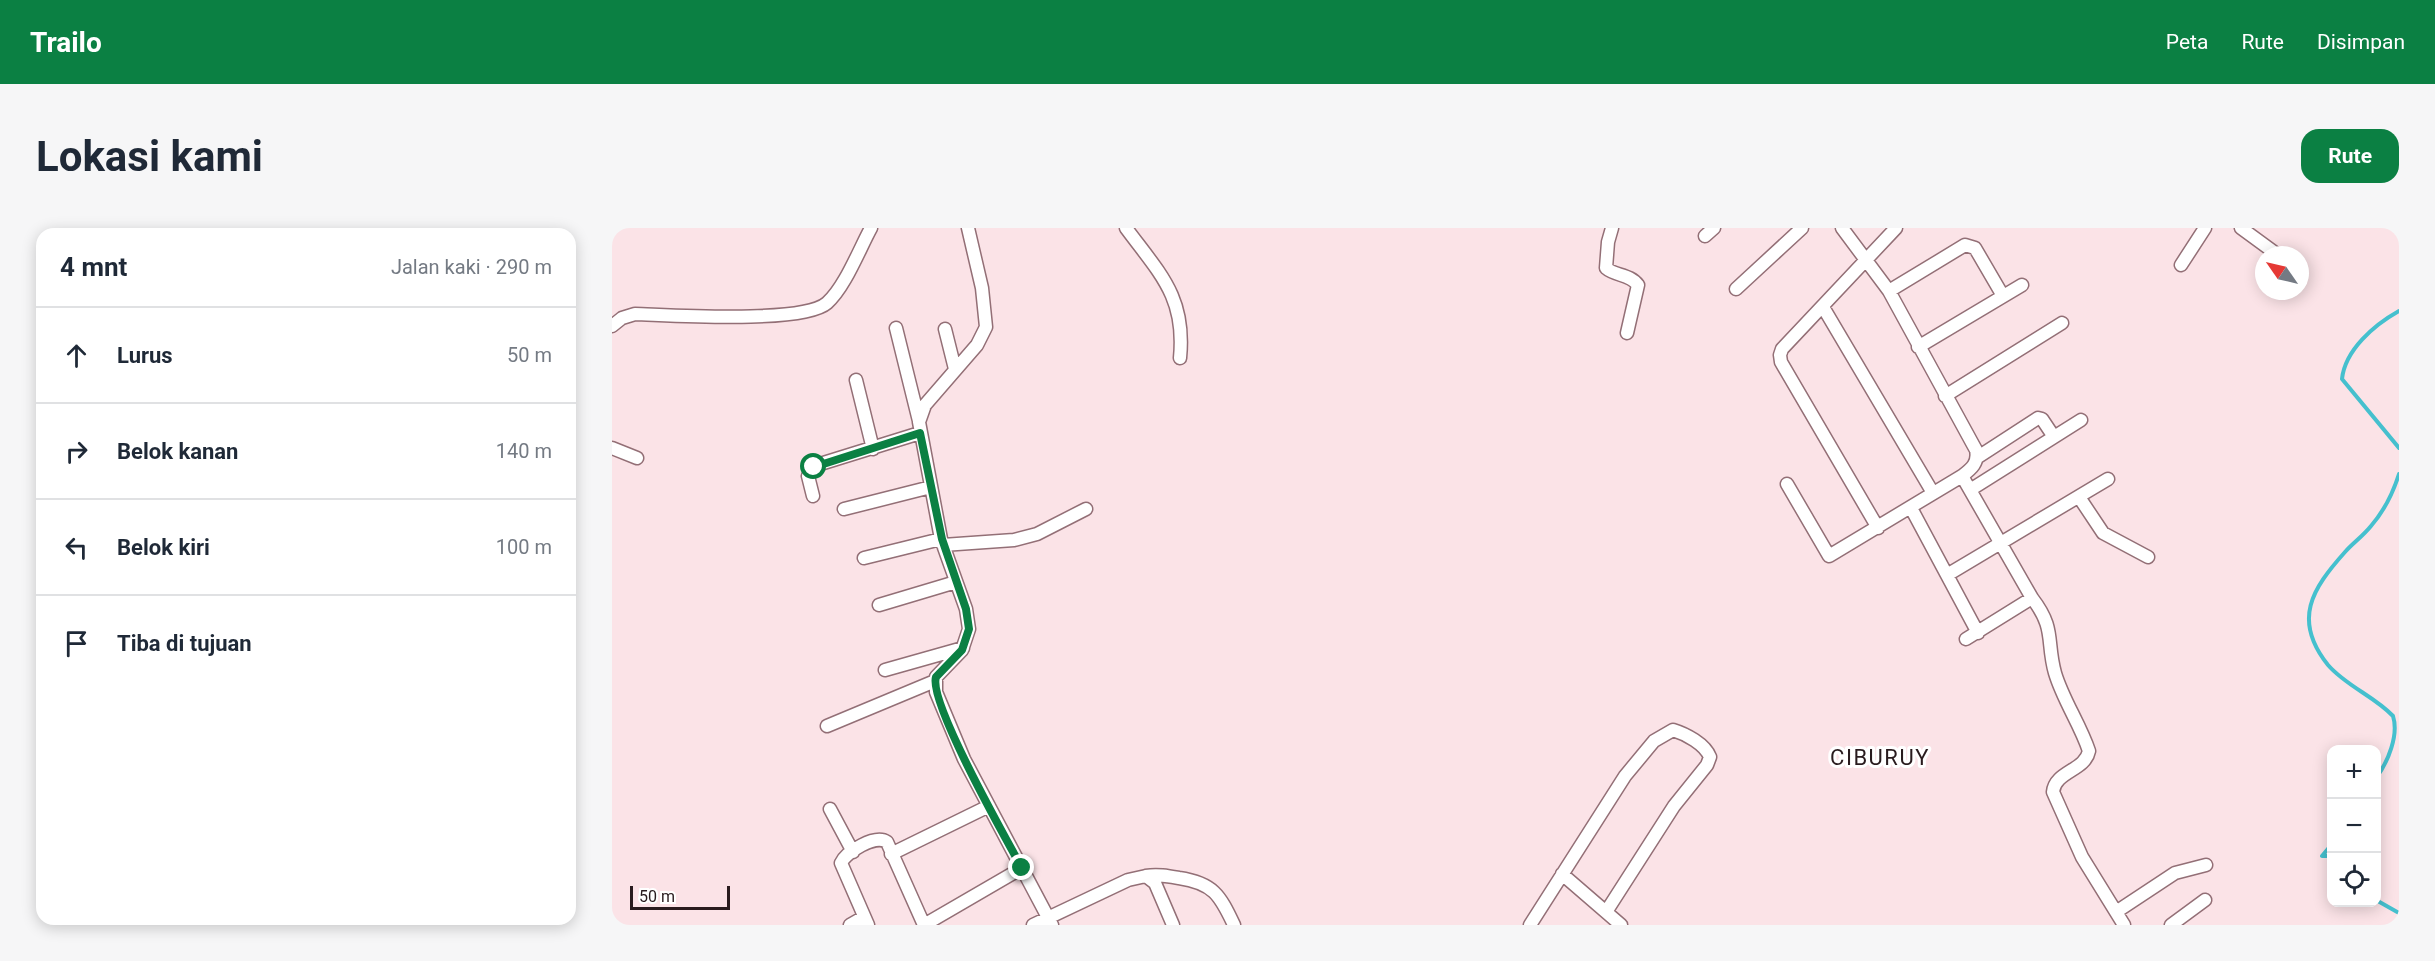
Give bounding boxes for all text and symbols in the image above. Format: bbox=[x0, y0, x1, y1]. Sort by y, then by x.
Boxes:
text: Trailo bbox=[30, 26, 102, 59]
text: Peta bbox=[2166, 30, 2208, 54]
text: Rute bbox=[2241, 30, 2284, 54]
text: Disimpan bbox=[2317, 30, 2405, 54]
button: Rute bbox=[2301, 129, 2399, 183]
text: Lokasi kami bbox=[36, 132, 263, 181]
north arrow bbox=[2255, 246, 2309, 300]
text: 4 mnt bbox=[60, 252, 127, 282]
text: Jalan kaki · 290 m bbox=[391, 255, 552, 279]
icon: ahead bbox=[60, 339, 93, 372]
text: Lurus bbox=[117, 343, 173, 368]
text: 50 m bbox=[507, 343, 552, 367]
icon: right bbox=[60, 435, 93, 468]
text: Belok kanan bbox=[117, 439, 238, 464]
text: 140 m bbox=[496, 439, 552, 463]
route start bbox=[800, 453, 826, 479]
icon: left bbox=[60, 531, 93, 564]
text: Belok kiri bbox=[117, 535, 210, 560]
text: 100 m bbox=[496, 535, 552, 559]
icon: arrive bbox=[60, 627, 93, 660]
text: Tiba di tujuan bbox=[117, 631, 252, 656]
district label: CIBURUY bbox=[1830, 745, 1930, 770]
map controls bbox=[2327, 745, 2381, 907]
button: + bbox=[2327, 745, 2381, 799]
button: − bbox=[2327, 799, 2381, 853]
button: locate bbox=[2327, 853, 2381, 907]
route end bbox=[1008, 854, 1034, 880]
scale bar bbox=[630, 883, 730, 910]
text: 50 m bbox=[639, 887, 675, 906]

